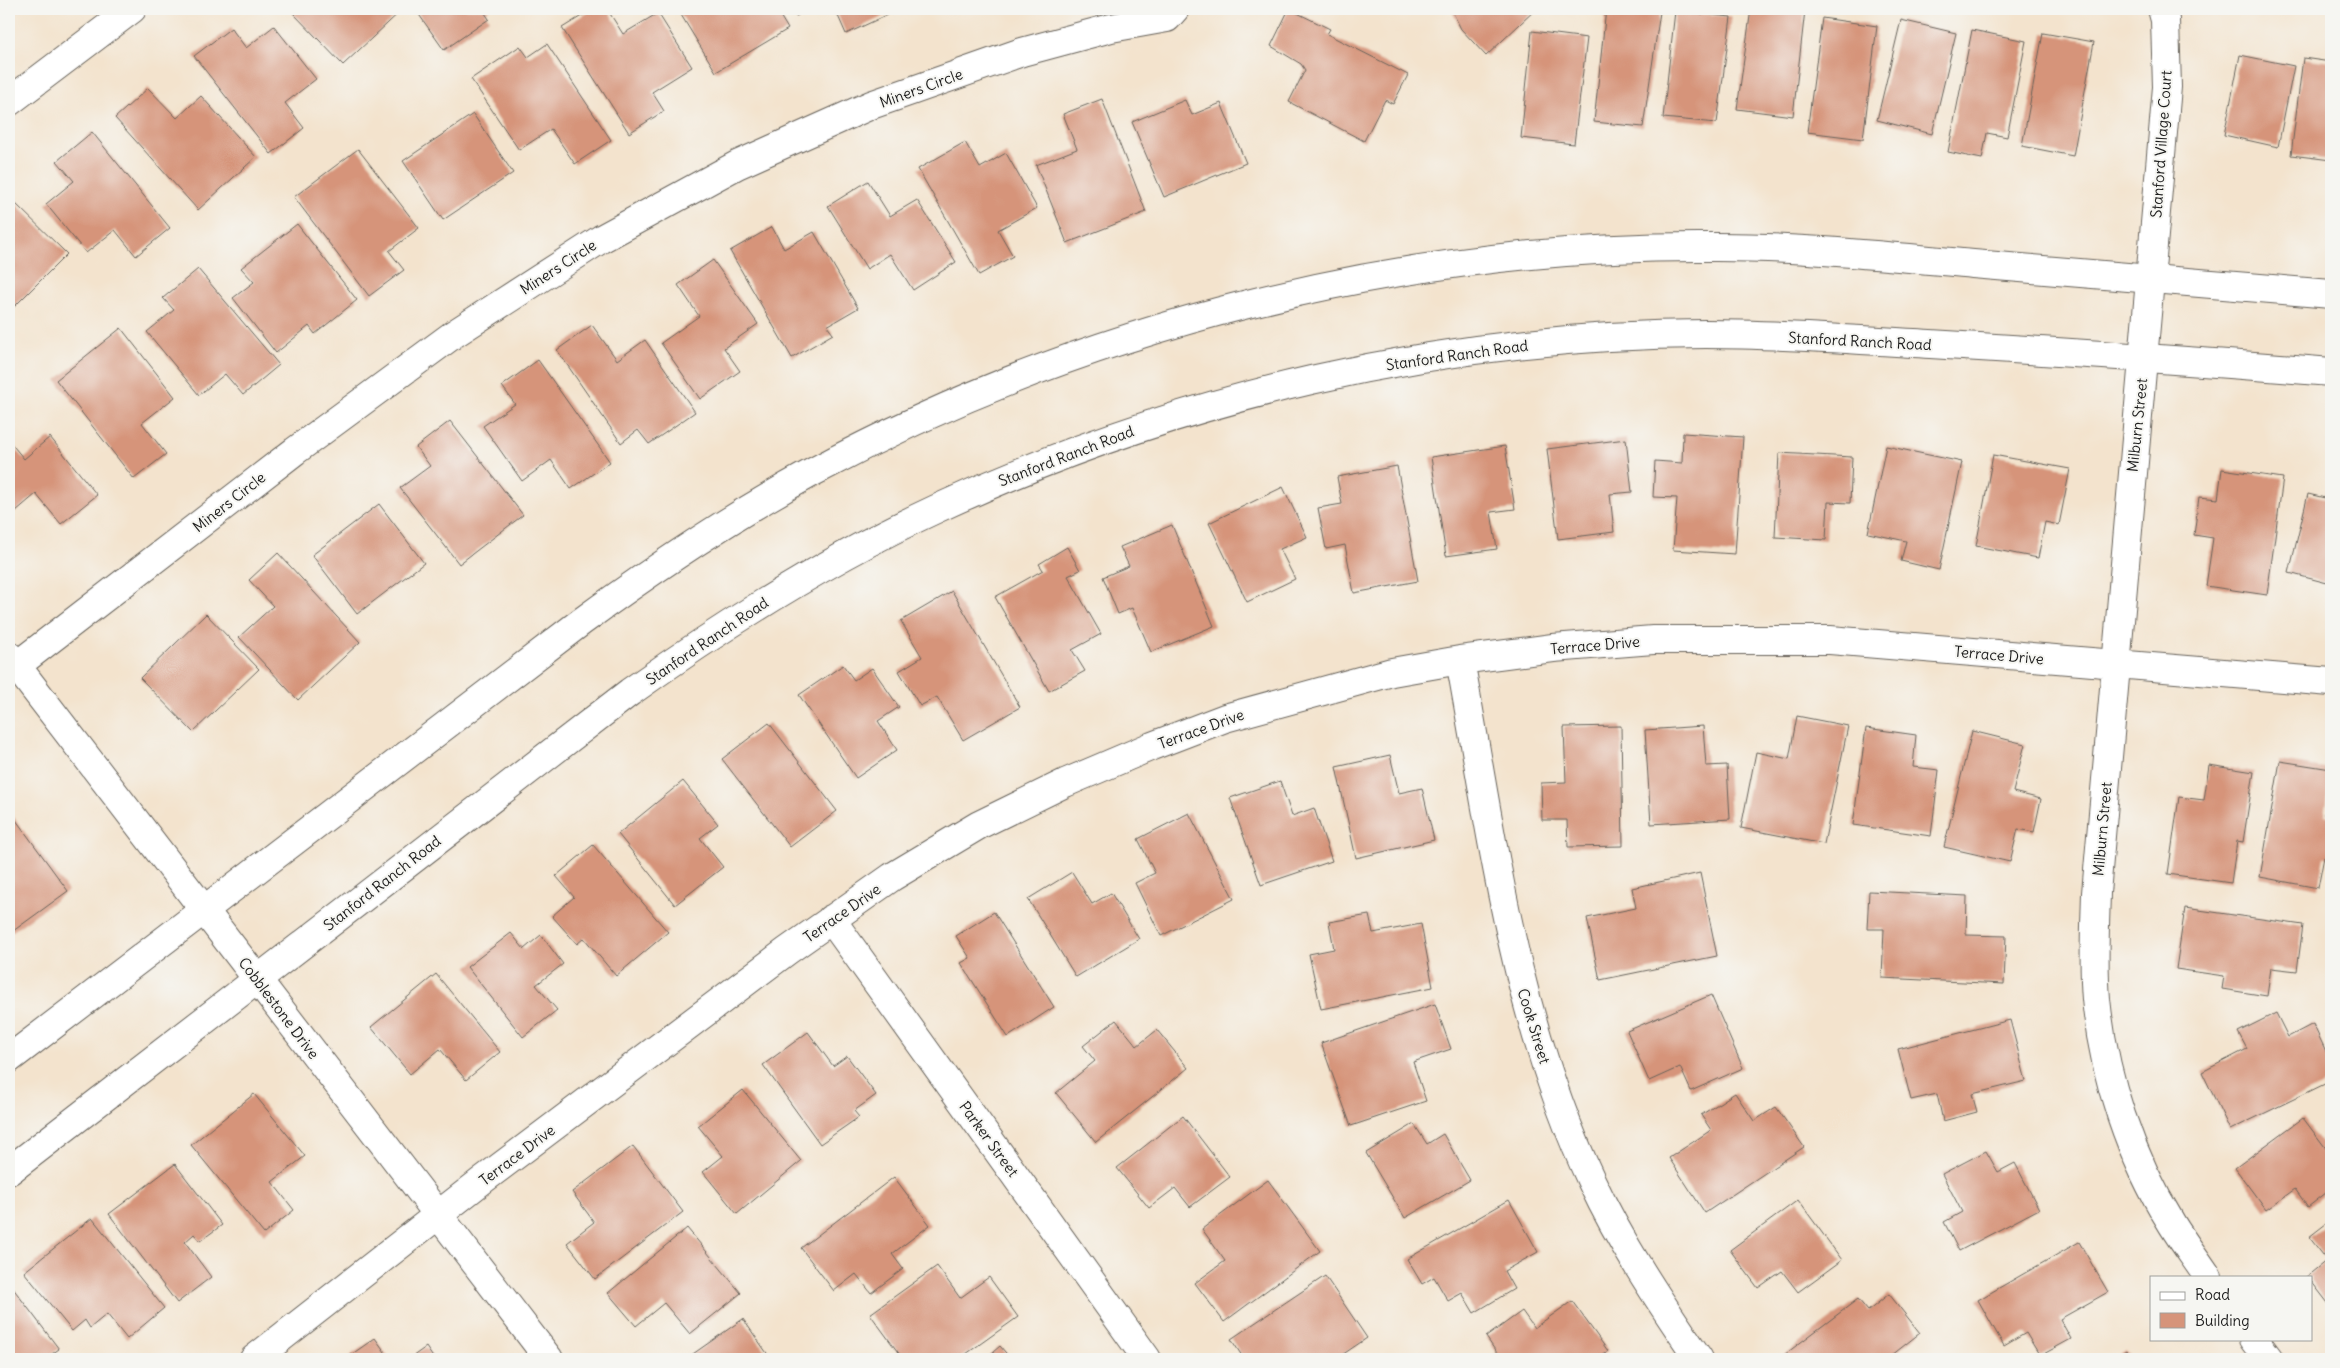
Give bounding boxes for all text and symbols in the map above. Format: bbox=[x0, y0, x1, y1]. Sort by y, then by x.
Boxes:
street label: Miners Circle bbox=[877, 64, 965, 112]
street label: Stanford Village Court bbox=[2146, 70, 2176, 218]
street label: Miners Circle bbox=[516, 235, 600, 299]
street label: Stanford Ranch Road bbox=[1788, 328, 1932, 354]
street label: Stanford Ranch Road bbox=[1385, 336, 1530, 374]
street label: Milburn Street bbox=[2123, 377, 2151, 473]
street label: Stanford Ranch Road bbox=[996, 421, 1137, 491]
street label: Miners Circle bbox=[189, 468, 269, 536]
street label: Stanford Ranch Road bbox=[642, 593, 772, 689]
street label: Terrace Drive bbox=[1549, 632, 1641, 658]
street label: Terrace Drive bbox=[1953, 642, 2045, 668]
street label: Terrace Drive bbox=[1155, 705, 1247, 753]
street label: Milburn Street bbox=[2088, 781, 2116, 877]
street label: Stanford Ranch Road bbox=[320, 831, 445, 935]
street label: Terrace Drive bbox=[800, 879, 884, 947]
street label: Cobblestone Drive bbox=[235, 953, 323, 1063]
street label: Cook Street bbox=[1514, 986, 1554, 1066]
street label: Parker Street bbox=[955, 1098, 1023, 1180]
street label: Terrace Drive bbox=[475, 1120, 559, 1190]
legend bbox=[2150, 1276, 2312, 1340]
text: Road bbox=[2195, 1285, 2230, 1304]
text: Building bbox=[2195, 1311, 2250, 1330]

